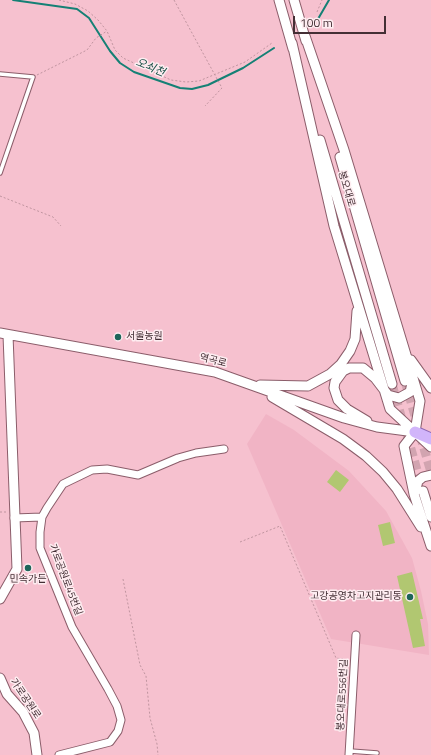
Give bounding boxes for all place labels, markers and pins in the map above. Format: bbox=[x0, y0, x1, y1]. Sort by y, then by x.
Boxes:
place label: 서울농원 bbox=[126, 331, 163, 343]
marker: 서울농원 bbox=[113, 332, 123, 342]
marker: 민속가든 bbox=[23, 563, 33, 573]
place label: 민속가든 bbox=[10, 574, 46, 586]
place label: 고강공영차고지관리동 bbox=[310, 591, 402, 603]
marker: 고강공영차고지관리동 bbox=[405, 592, 415, 602]

